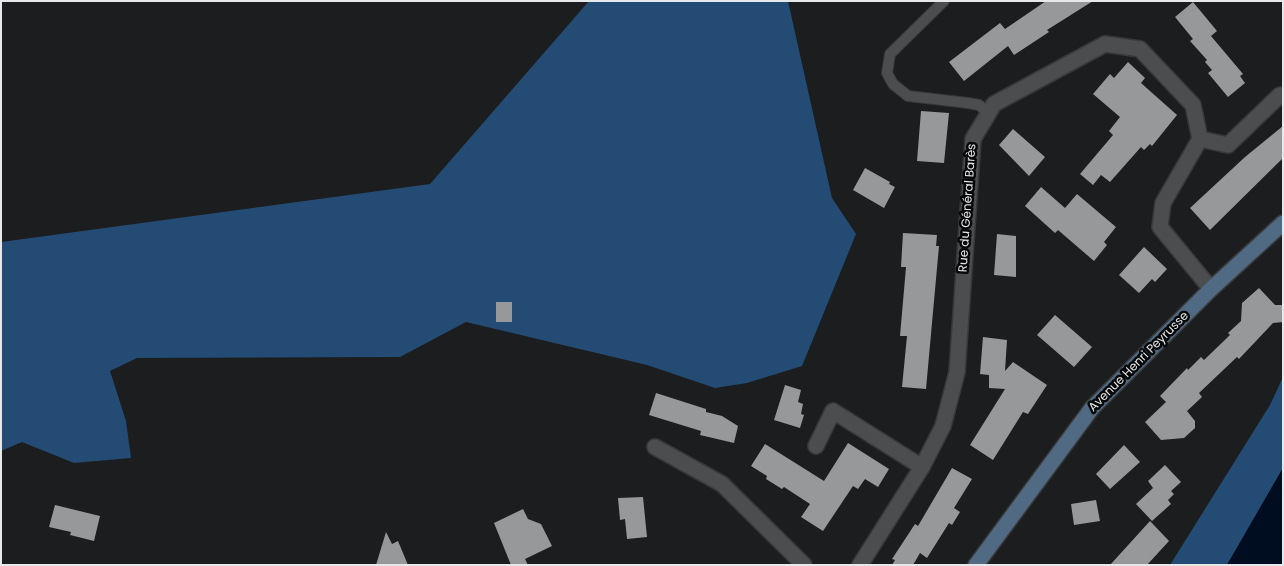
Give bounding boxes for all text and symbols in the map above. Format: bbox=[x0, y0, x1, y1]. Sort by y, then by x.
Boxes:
street label: Rue du Général Barès bbox=[956, 143, 980, 273]
street label: Avenue Henri Peyrusse bbox=[1086, 309, 1192, 415]

